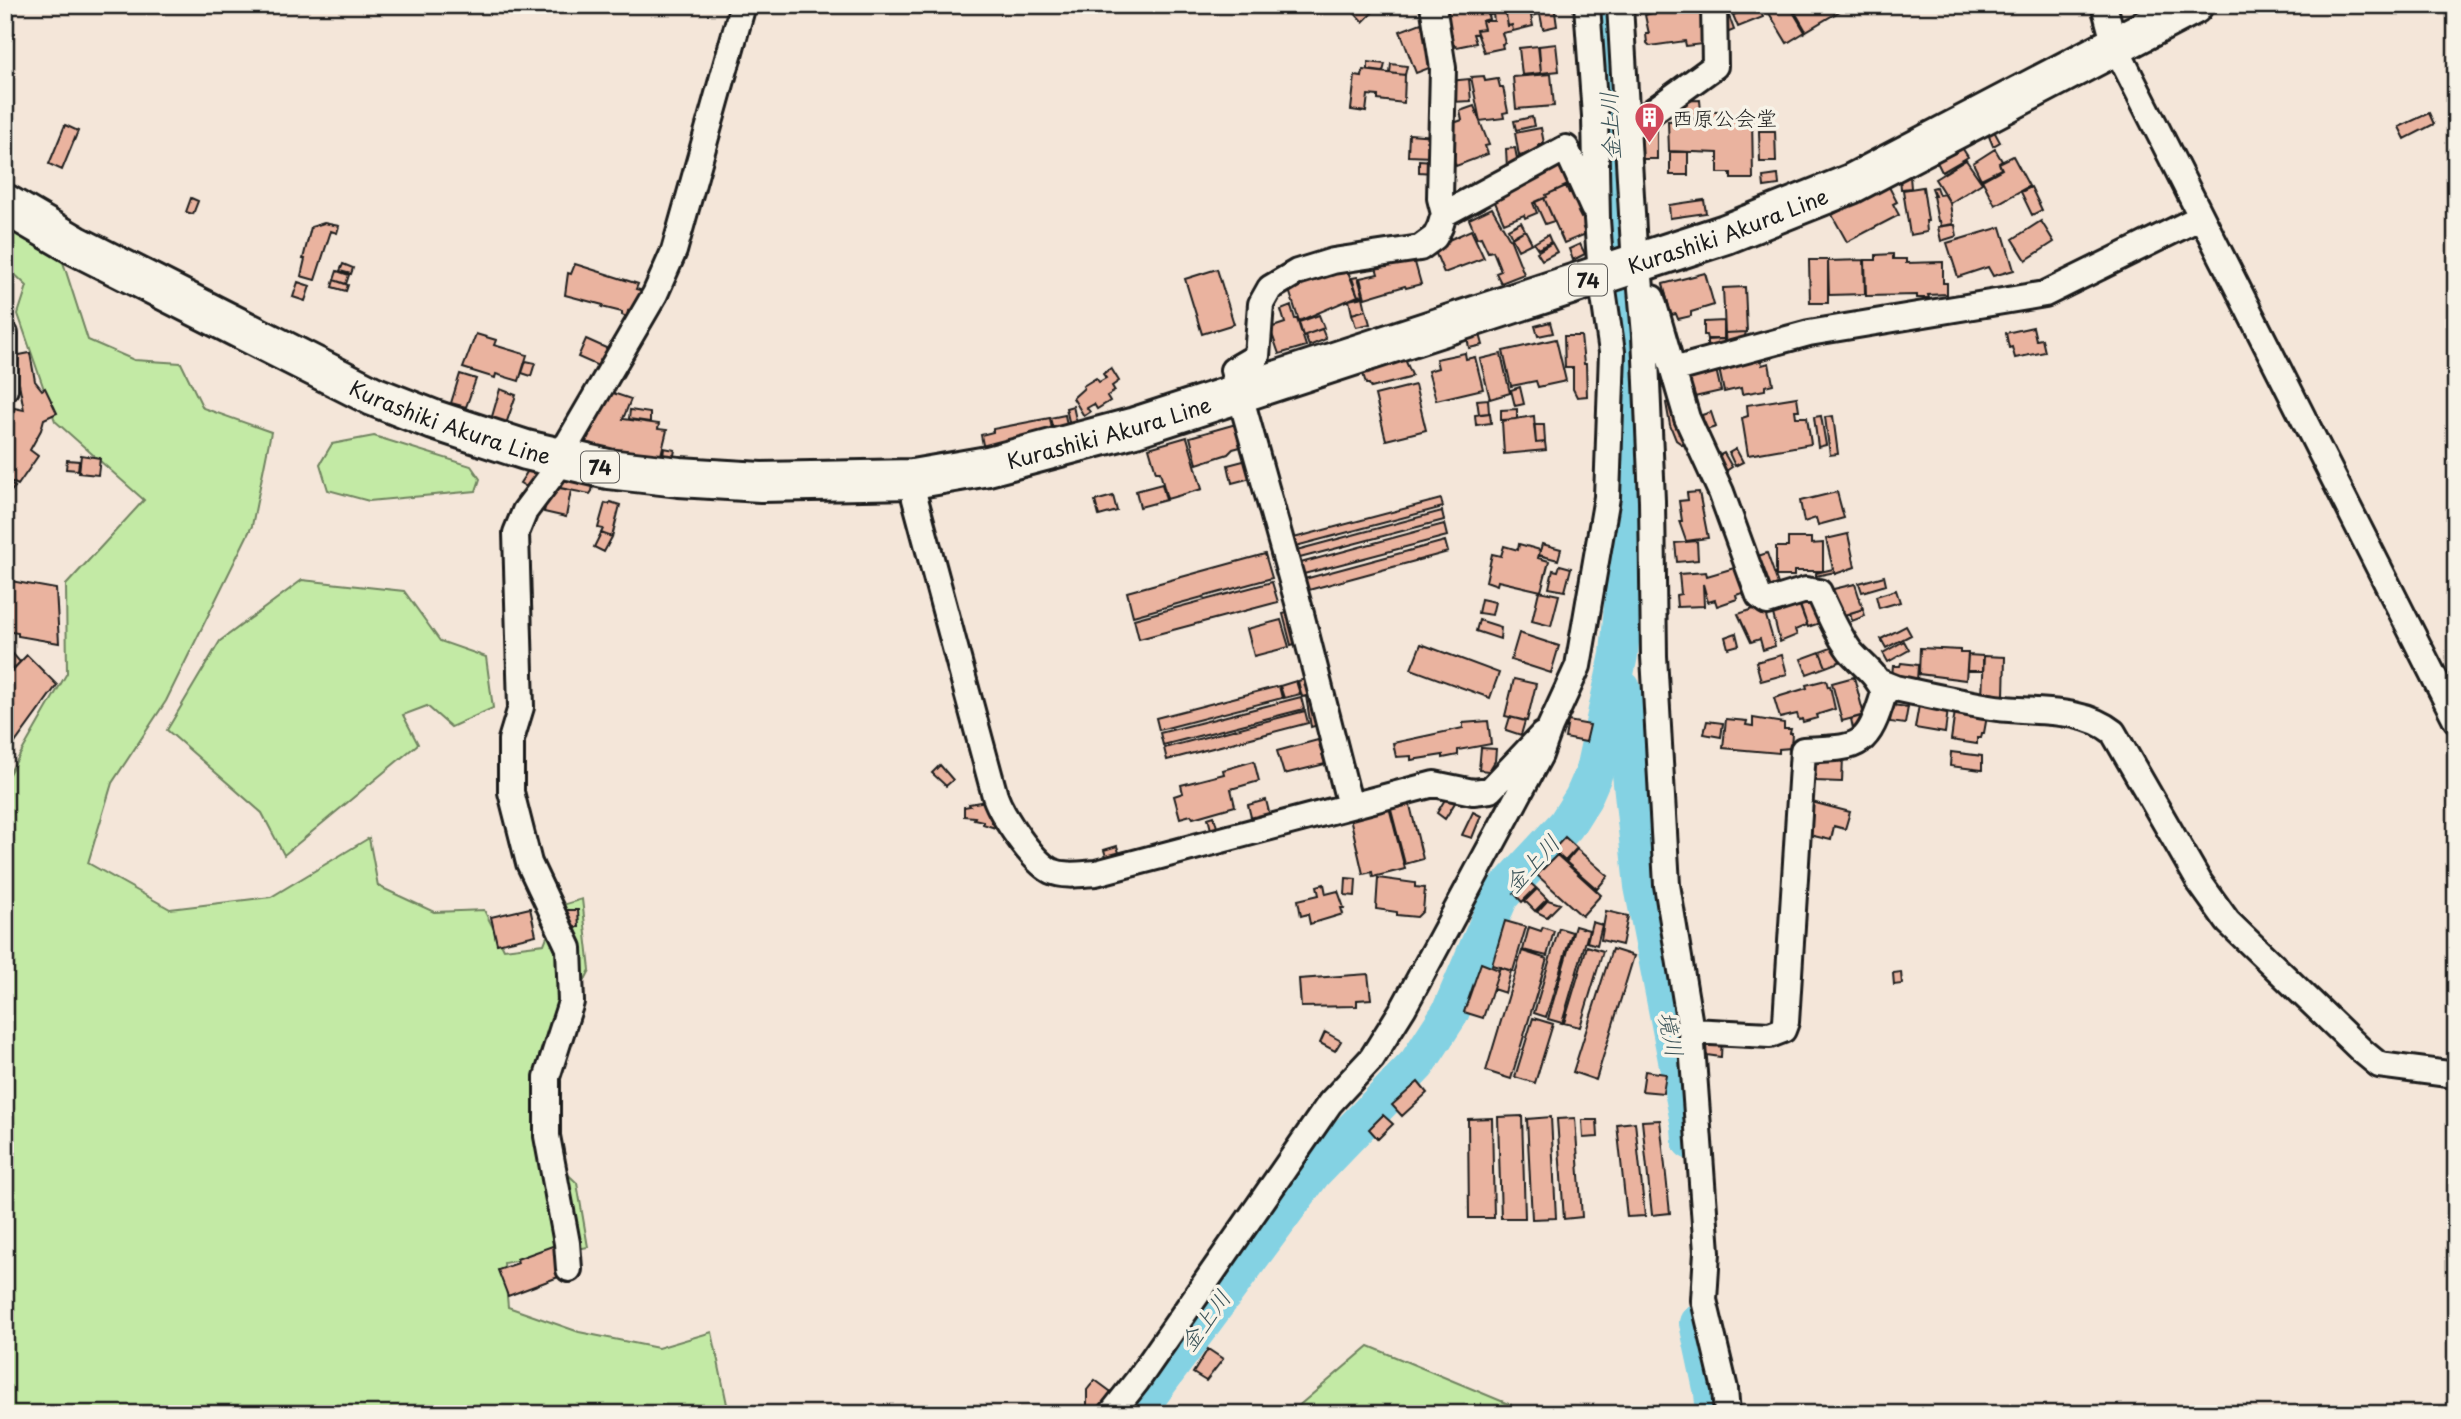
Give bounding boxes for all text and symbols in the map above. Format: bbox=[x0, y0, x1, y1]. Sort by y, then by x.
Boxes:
water label: 金上川 bbox=[1590, 91, 1628, 161]
building icon: 西原公会堂 bbox=[1632, 100, 1666, 144]
place label: 西原公会堂 bbox=[1672, 101, 1777, 133]
street label: Kurashiki Akura Line bbox=[1623, 179, 1833, 281]
road number: 74 bbox=[1569, 264, 1607, 296]
street label: Kurashiki Akura Line bbox=[344, 371, 554, 471]
street label: Kurashiki Akura Line bbox=[1003, 387, 1215, 476]
road number: 74 bbox=[581, 452, 619, 482]
water label: 金上川 bbox=[1495, 826, 1567, 900]
water label: 境川 bbox=[1650, 1008, 1694, 1060]
water label: 金上川 bbox=[1170, 1282, 1238, 1358]

